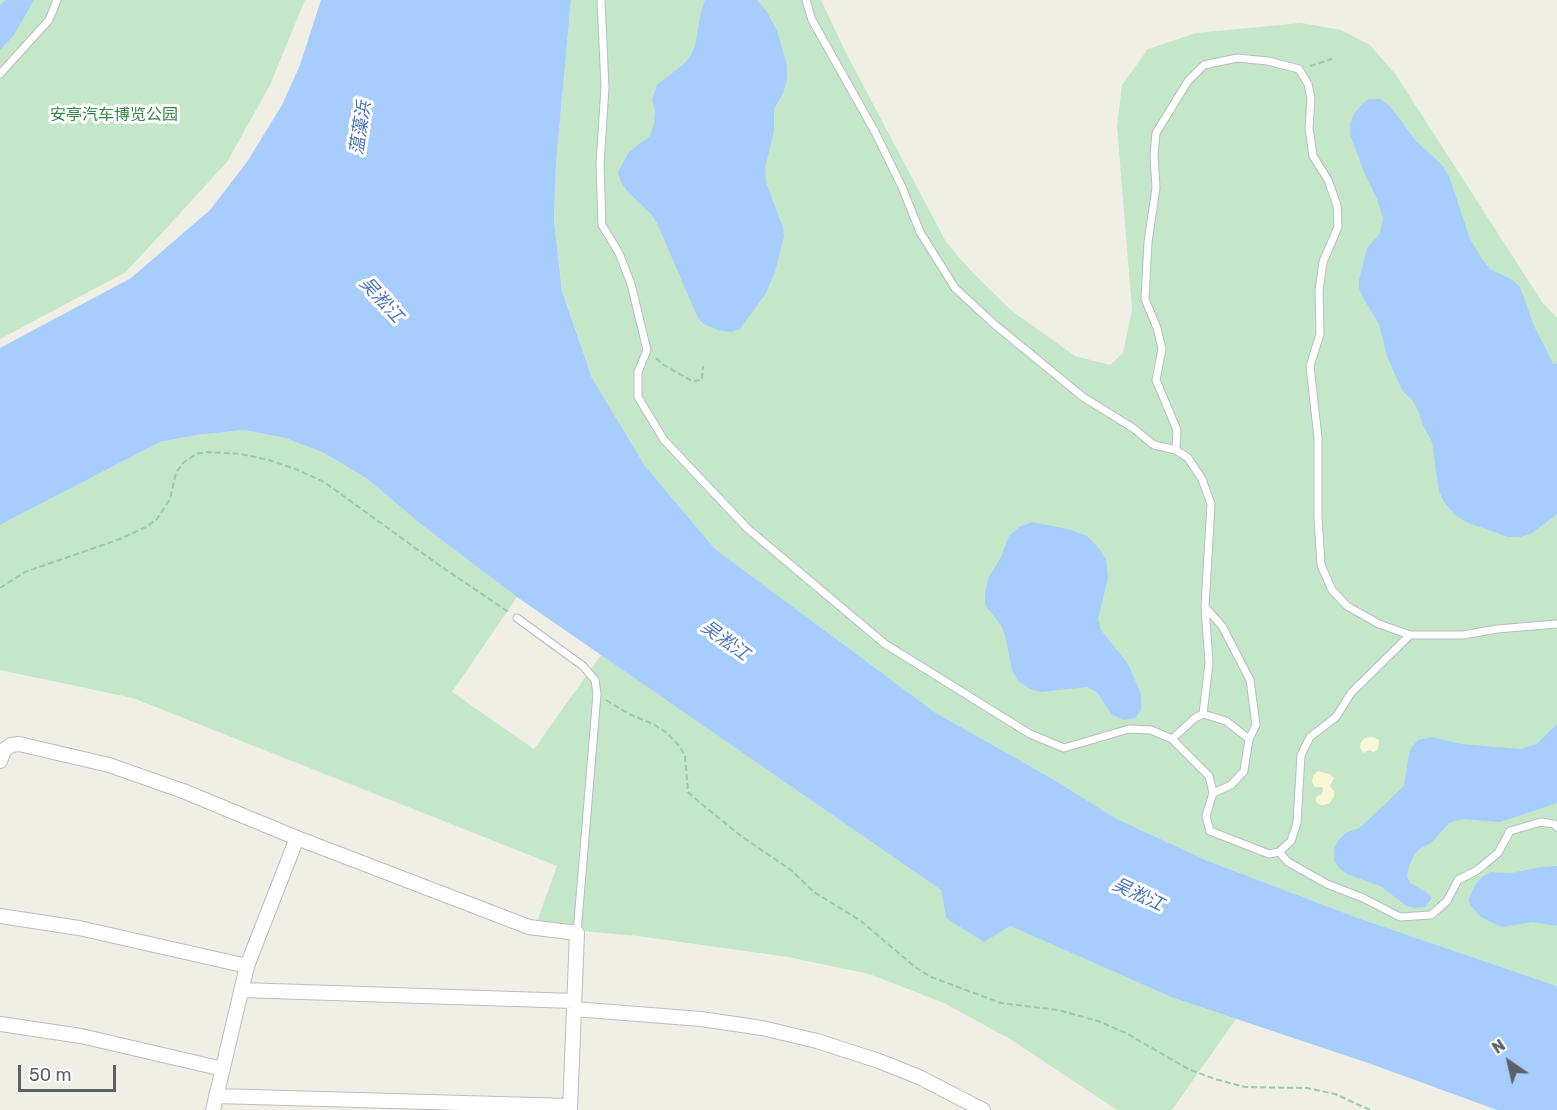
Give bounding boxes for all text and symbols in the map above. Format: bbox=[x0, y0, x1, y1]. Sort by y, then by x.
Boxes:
water label: 蕰藻浜 bbox=[346, 100, 376, 156]
park label: 安亭汽车博览公园 bbox=[50, 105, 178, 125]
water label: 吴淞江 bbox=[355, 273, 407, 327]
water label: 吴淞江 bbox=[697, 616, 753, 666]
water label: 吴淞江 bbox=[1109, 874, 1167, 916]
north arrow bbox=[1479, 1032, 1539, 1092]
text: N bbox=[1489, 1036, 1509, 1058]
scale bar bbox=[21, 1053, 118, 1091]
text: 50 m bbox=[29, 1064, 72, 1086]

